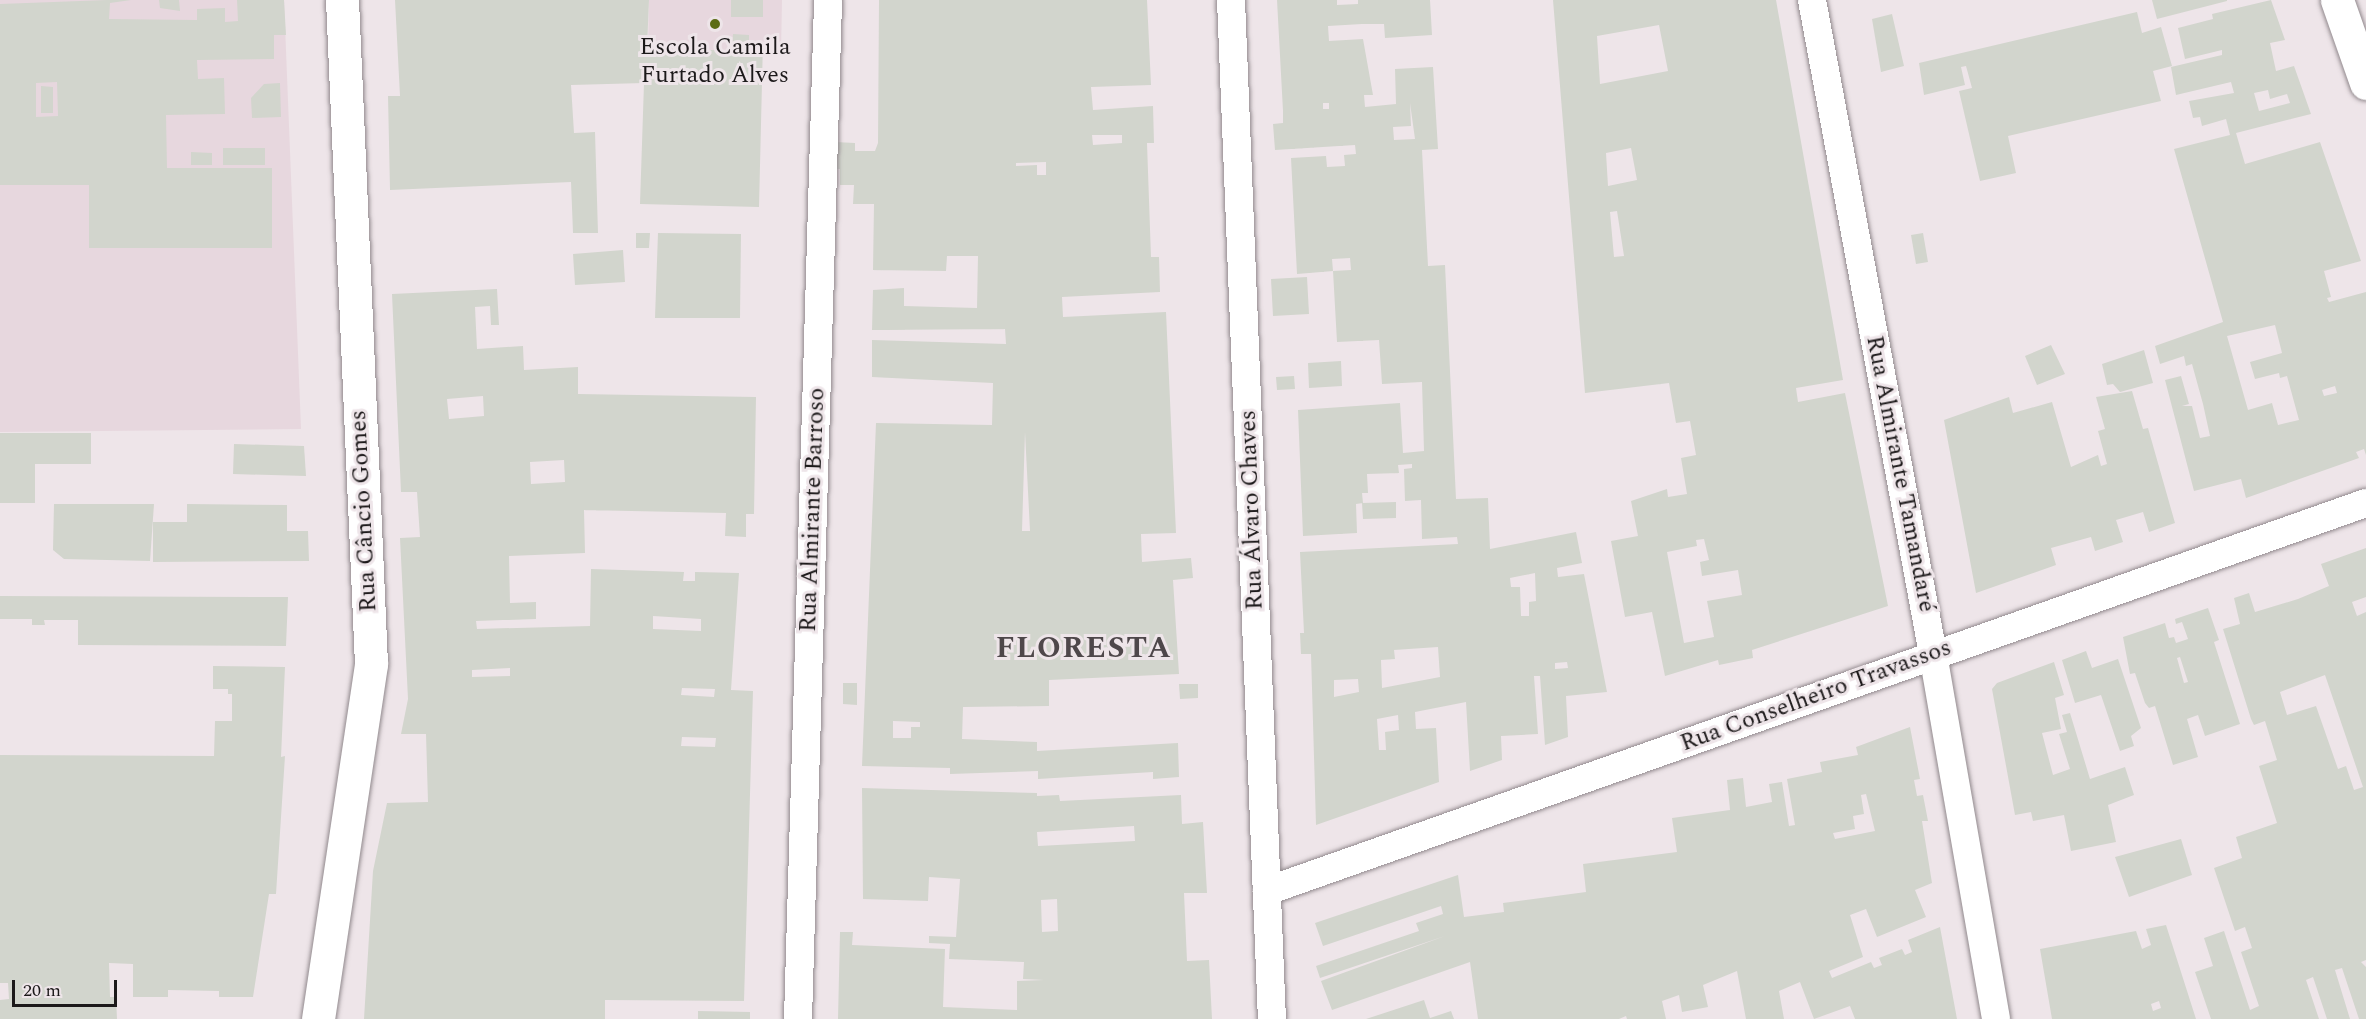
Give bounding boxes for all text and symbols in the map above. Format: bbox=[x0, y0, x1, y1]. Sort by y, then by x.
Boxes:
marker: Escola Camila Furtado Alves bbox=[708, 17, 722, 31]
place label: Escola Camila Furtado Alves bbox=[639, 34, 791, 90]
street label: Rua Almirante Tamandaré bbox=[1859, 333, 1941, 615]
street label: Rua Almirante Barroso bbox=[794, 387, 832, 633]
street label: Rua Câncio Gomes bbox=[344, 409, 384, 613]
street label: Rua Álvaro Chaves bbox=[1234, 409, 1270, 611]
district label: FLORESTA bbox=[996, 630, 1172, 666]
street label: Rua Conselheiro Travassos bbox=[1677, 634, 1955, 758]
scale bar bbox=[15, 968, 120, 1006]
text: 20 m bbox=[23, 977, 61, 1004]

